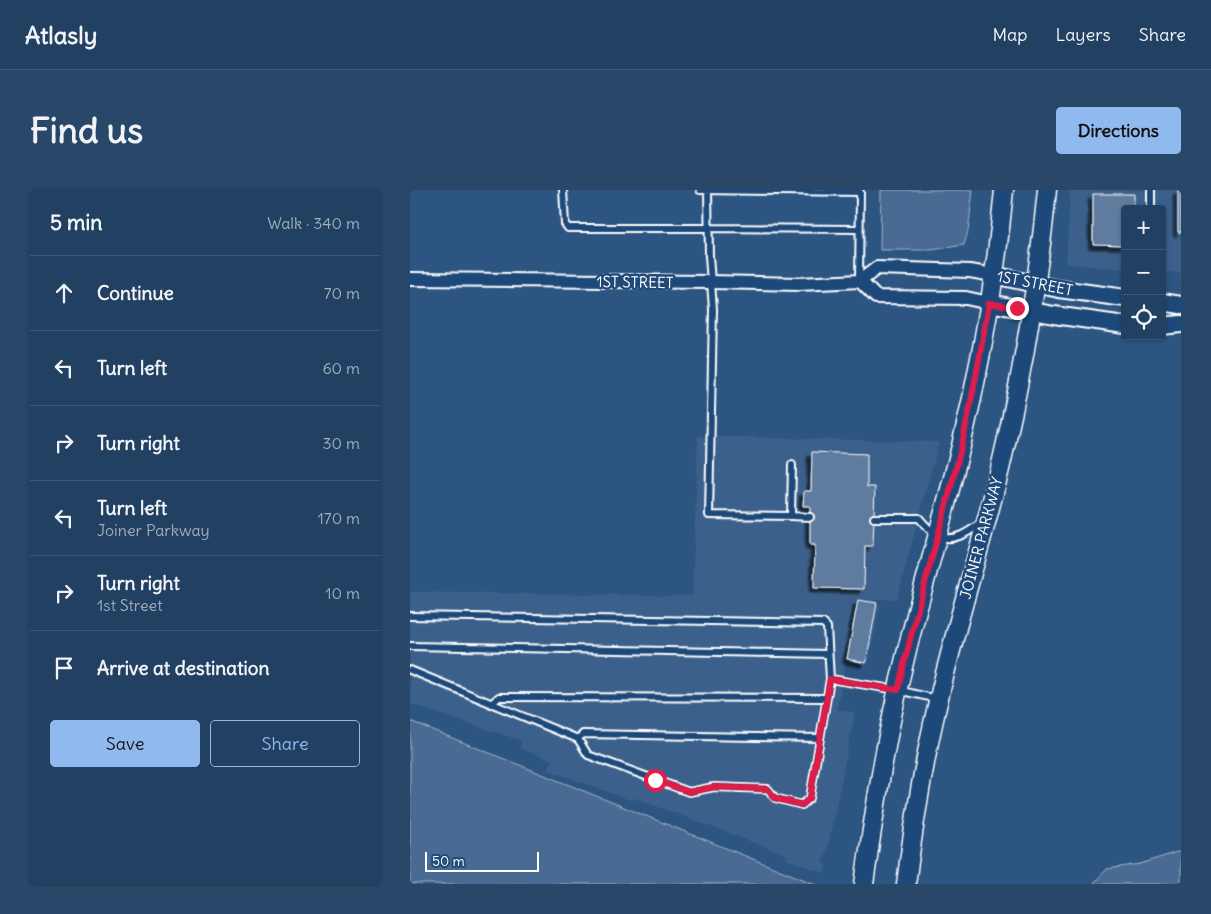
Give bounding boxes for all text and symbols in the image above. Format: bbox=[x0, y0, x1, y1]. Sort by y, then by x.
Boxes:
text: Atlasly bbox=[25, 20, 97, 50]
text: Map bbox=[992, 23, 1027, 46]
text: Layers bbox=[1055, 23, 1111, 46]
text: Share bbox=[1139, 23, 1186, 46]
button: Directions bbox=[1056, 107, 1181, 154]
text: Find us bbox=[30, 108, 143, 152]
map controls bbox=[1121, 205, 1166, 340]
button: + bbox=[1121, 205, 1166, 250]
text: 5 min bbox=[50, 209, 102, 236]
text: Walk · 340 m bbox=[267, 213, 360, 233]
button: − bbox=[1121, 250, 1166, 295]
street label: 1ST STREET bbox=[995, 266, 1075, 300]
street label: 1ST STREET bbox=[596, 272, 674, 292]
icon: ahead bbox=[50, 279, 78, 307]
text: Continue bbox=[97, 281, 174, 305]
text: 70 m bbox=[324, 283, 360, 303]
button: locate bbox=[1121, 295, 1166, 340]
route end bbox=[1006, 297, 1029, 320]
icon: left bbox=[50, 354, 78, 382]
text: Turn left bbox=[97, 356, 167, 380]
text: 60 m bbox=[322, 358, 360, 378]
icon: right bbox=[50, 429, 78, 457]
text: Turn right bbox=[97, 431, 180, 455]
text: 30 m bbox=[323, 433, 360, 453]
street label: JOINER PARKWAY bbox=[956, 474, 1007, 601]
text: Turn left bbox=[97, 496, 167, 520]
icon: left bbox=[50, 504, 78, 532]
text: 170 m bbox=[317, 508, 360, 528]
text: Joiner Parkway bbox=[97, 520, 210, 540]
text: Turn right bbox=[97, 571, 180, 595]
icon: right bbox=[50, 579, 78, 607]
text: 10 m bbox=[325, 583, 360, 603]
text: 1st Street bbox=[97, 595, 163, 615]
icon: arrive bbox=[50, 654, 78, 682]
text: Arrive at destination bbox=[97, 656, 270, 680]
button: Save bbox=[50, 720, 200, 767]
button: Share bbox=[210, 720, 360, 767]
route start bbox=[644, 769, 667, 792]
scale bar bbox=[425, 849, 539, 872]
text: 50 m bbox=[432, 852, 465, 870]

